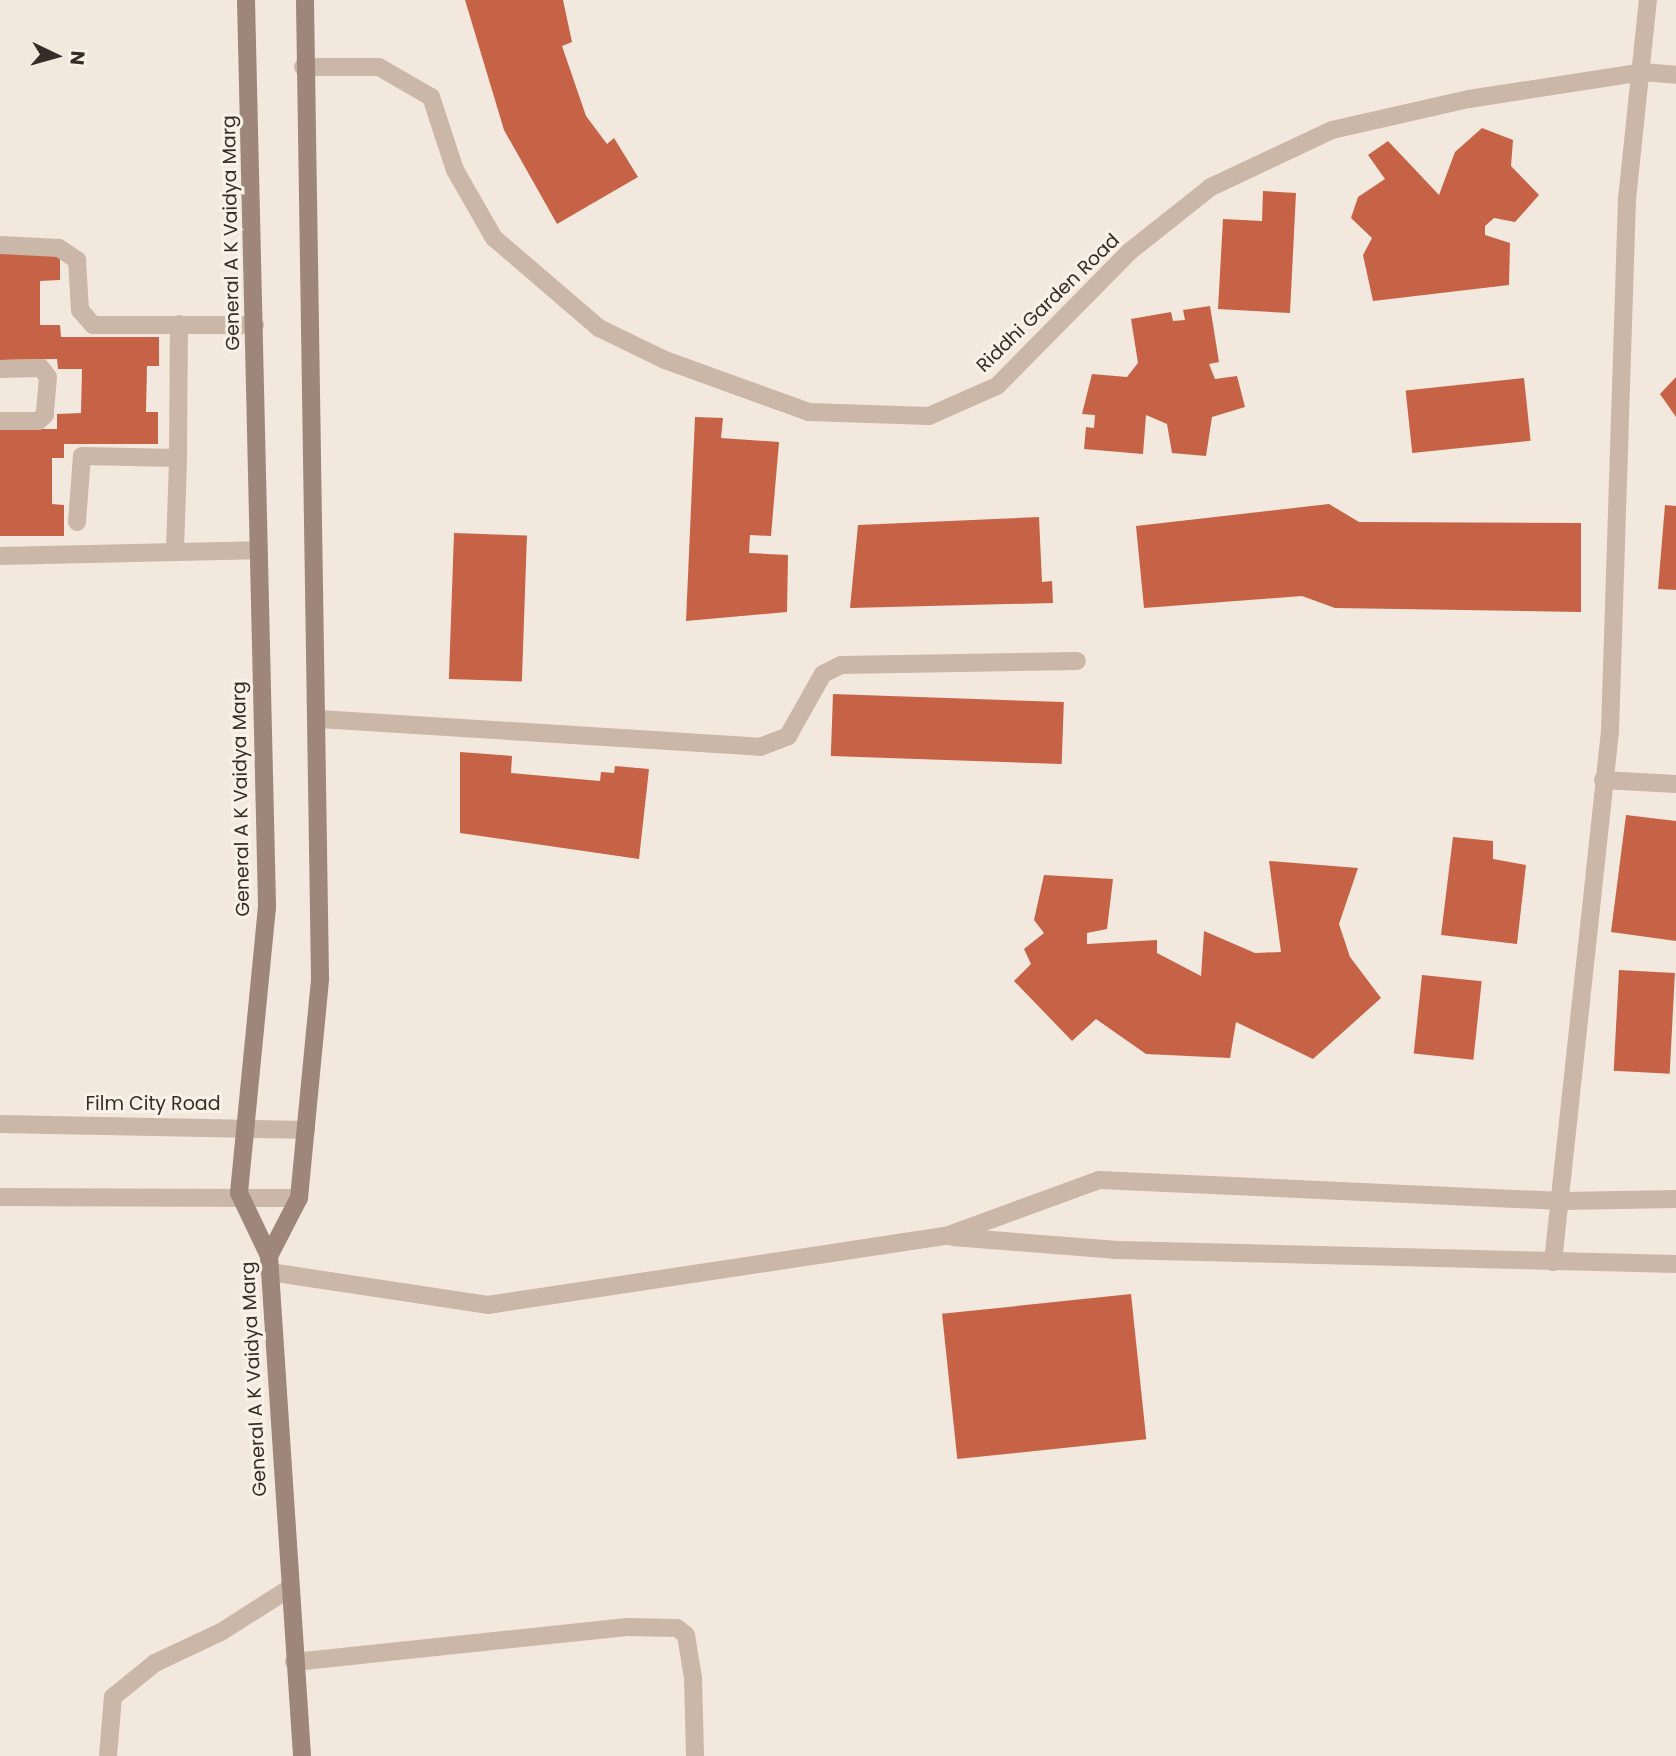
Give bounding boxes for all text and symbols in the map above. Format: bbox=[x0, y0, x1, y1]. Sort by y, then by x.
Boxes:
north arrow bbox=[21, 21, 91, 91]
text: N bbox=[63, 50, 91, 66]
street label: General A K Vaidya Marg bbox=[218, 115, 244, 351]
street label: Riddhi Garden Road bbox=[972, 229, 1124, 377]
street label: General A K Vaidya Marg bbox=[228, 681, 254, 917]
street label: Film City Road bbox=[86, 1093, 220, 1115]
street label: General A K Vaidya Marg bbox=[236, 1261, 272, 1497]

